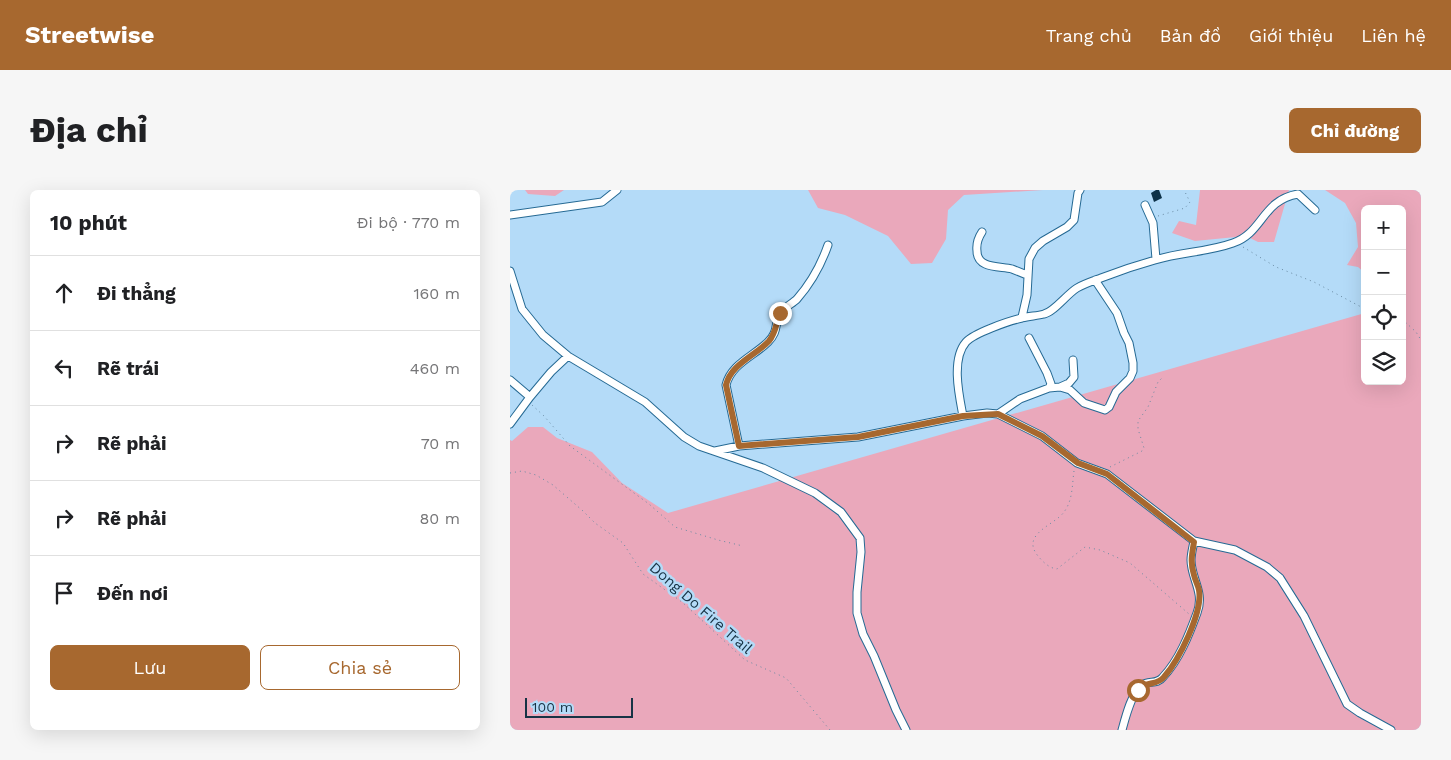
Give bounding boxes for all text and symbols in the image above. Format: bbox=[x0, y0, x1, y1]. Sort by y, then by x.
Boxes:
text: Streetwise bbox=[25, 21, 154, 49]
text: Trang chủ bbox=[1046, 25, 1132, 46]
text: Bản đồ bbox=[1160, 25, 1221, 46]
text: Giới thiệu bbox=[1249, 25, 1333, 46]
text: Liên hệ bbox=[1361, 25, 1426, 46]
button: Chỉ đường bbox=[1289, 108, 1421, 153]
text: Địa chỉ bbox=[30, 109, 148, 151]
map controls bbox=[1361, 205, 1406, 385]
button: + bbox=[1361, 205, 1406, 250]
text: 10 phút bbox=[50, 210, 127, 235]
text: Đi bộ · 770 m bbox=[357, 213, 460, 232]
button: − bbox=[1361, 250, 1406, 295]
icon: ahead bbox=[50, 279, 78, 307]
text: Đi thẳng bbox=[97, 282, 176, 305]
text: 160 m bbox=[413, 284, 460, 303]
button: locate bbox=[1361, 295, 1406, 340]
route end bbox=[769, 302, 792, 325]
button: layers bbox=[1361, 340, 1406, 385]
icon: left bbox=[50, 354, 78, 382]
text: Rẽ trái bbox=[97, 357, 159, 380]
text: 460 m bbox=[410, 359, 460, 378]
icon: right bbox=[50, 429, 78, 457]
text: Rẽ phải bbox=[97, 432, 167, 455]
text: 70 m bbox=[421, 434, 460, 453]
icon: right bbox=[50, 504, 78, 532]
text: Rẽ phải bbox=[97, 507, 167, 530]
text: 80 m bbox=[419, 509, 460, 528]
street label: Dong Do Fire Trail bbox=[646, 558, 756, 658]
icon: arrive bbox=[50, 579, 78, 607]
text: Đến nơi bbox=[97, 582, 168, 605]
button: Lưu bbox=[50, 645, 250, 690]
button: Chia sẻ bbox=[260, 645, 460, 690]
route start bbox=[1127, 679, 1150, 702]
scale bar bbox=[525, 695, 632, 718]
text: 100 m bbox=[532, 699, 573, 715]

